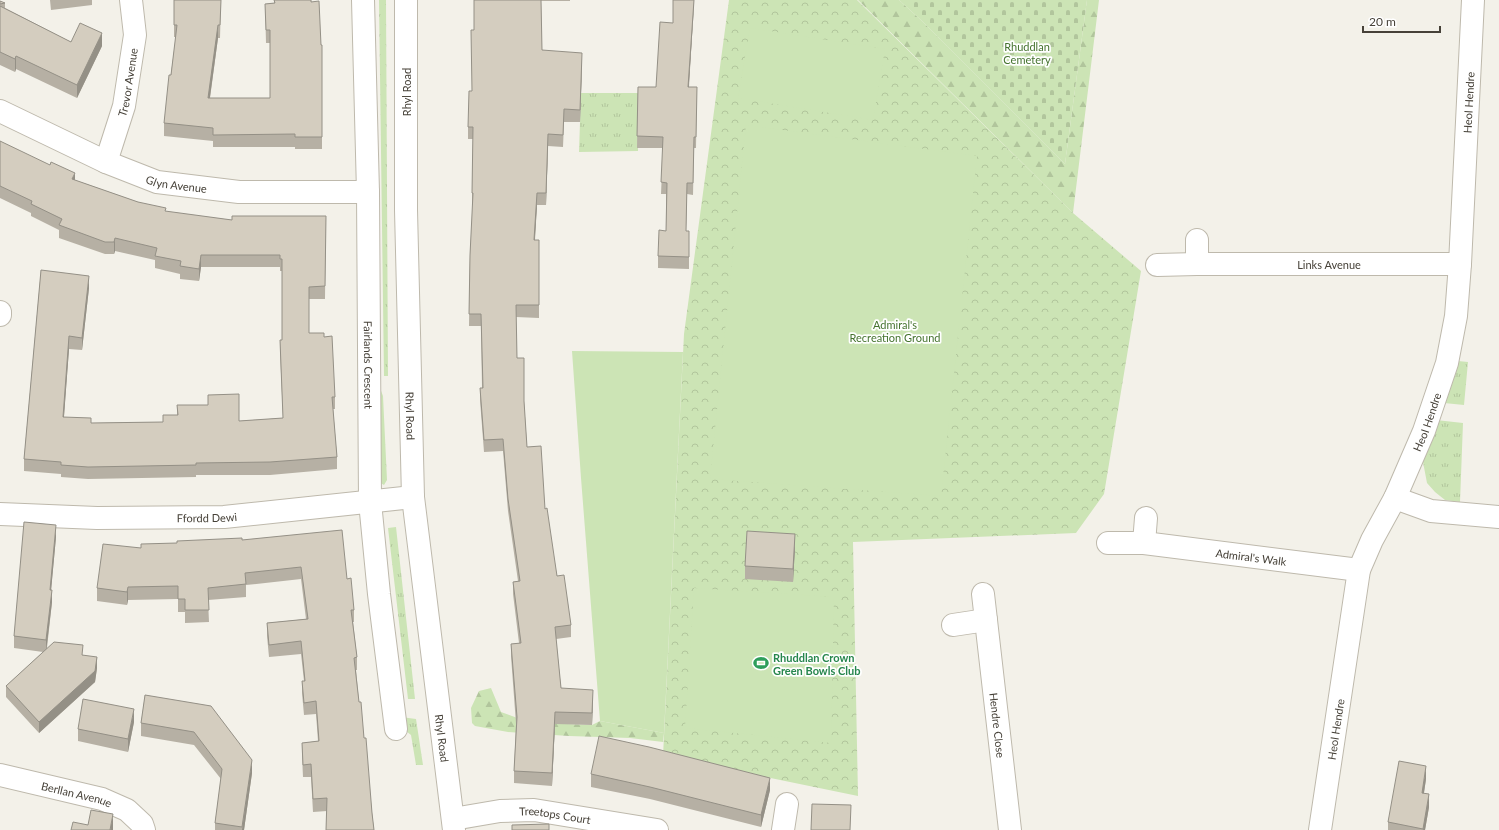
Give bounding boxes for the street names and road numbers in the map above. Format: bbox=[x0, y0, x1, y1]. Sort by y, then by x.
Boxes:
street label: Trevor Avenue bbox=[115, 47, 139, 118]
street label: Rhyl Road bbox=[400, 68, 413, 116]
street label: Heol Hendre bbox=[1460, 71, 1476, 134]
street label: Glyn Avenue bbox=[144, 172, 208, 195]
street label: Links Avenue bbox=[1297, 258, 1361, 271]
street label: Fairlands Crescent bbox=[362, 321, 376, 409]
street label: Heol Hendre bbox=[1410, 391, 1443, 453]
street label: Rhyl Road bbox=[404, 392, 418, 440]
street label: Ffordd Dewi bbox=[177, 509, 238, 524]
street label: Admiral's Walk bbox=[1215, 546, 1288, 567]
street label: Hendre Close bbox=[988, 692, 1008, 759]
street label: Heol Hendre bbox=[1324, 697, 1346, 761]
street label: Rhyl Road bbox=[433, 713, 452, 763]
street label: Berllan Avenue bbox=[40, 778, 114, 809]
street label: Treetops Court bbox=[519, 803, 592, 826]

